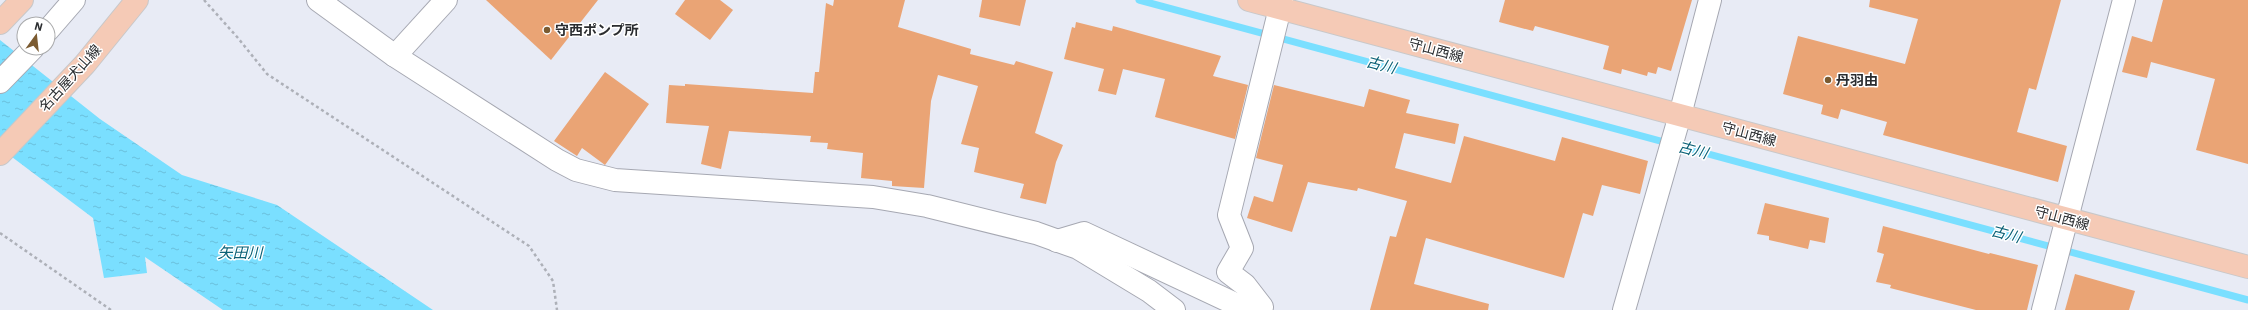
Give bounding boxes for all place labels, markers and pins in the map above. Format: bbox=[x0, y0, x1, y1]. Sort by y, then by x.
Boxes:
place label: 守西ポンプ所 bbox=[555, 21, 639, 39]
marker: 守西ポンプ所 bbox=[542, 25, 552, 35]
place label: 丹羽由 bbox=[1836, 71, 1878, 89]
marker: 丹羽由 bbox=[1823, 75, 1833, 85]

